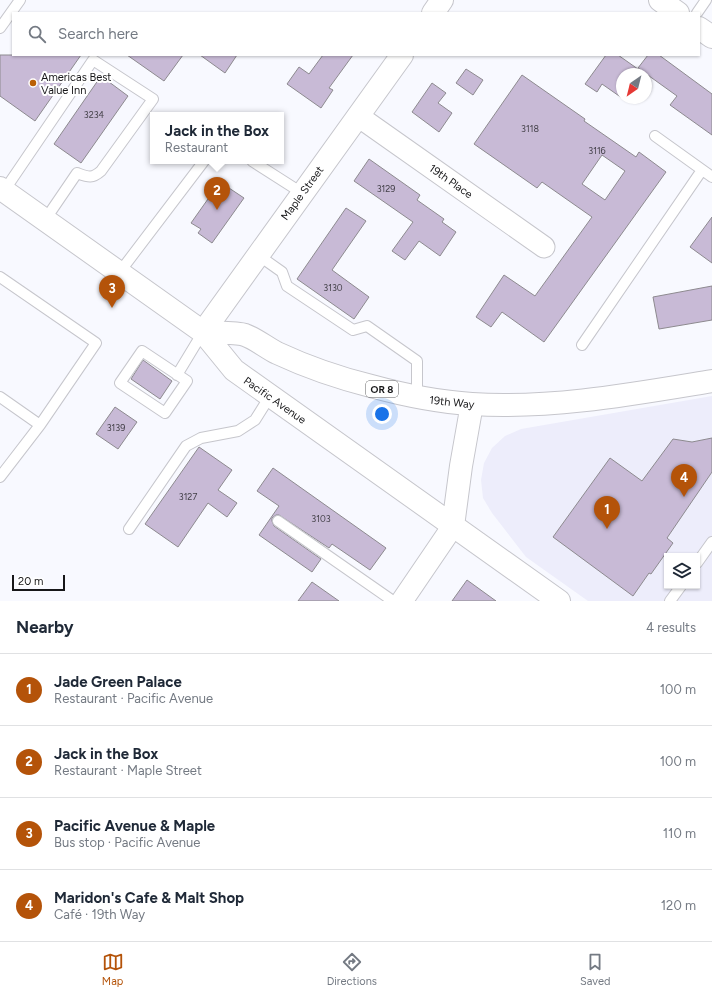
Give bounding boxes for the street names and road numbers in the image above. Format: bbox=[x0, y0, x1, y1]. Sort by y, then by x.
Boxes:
street label: 19th Place bbox=[426, 162, 475, 201]
street label: Maple Street bbox=[279, 164, 326, 223]
street label: Pacific Avenue bbox=[241, 374, 308, 427]
road number: OR 8 bbox=[366, 381, 398, 397]
street label: 19th Way bbox=[429, 394, 475, 411]

